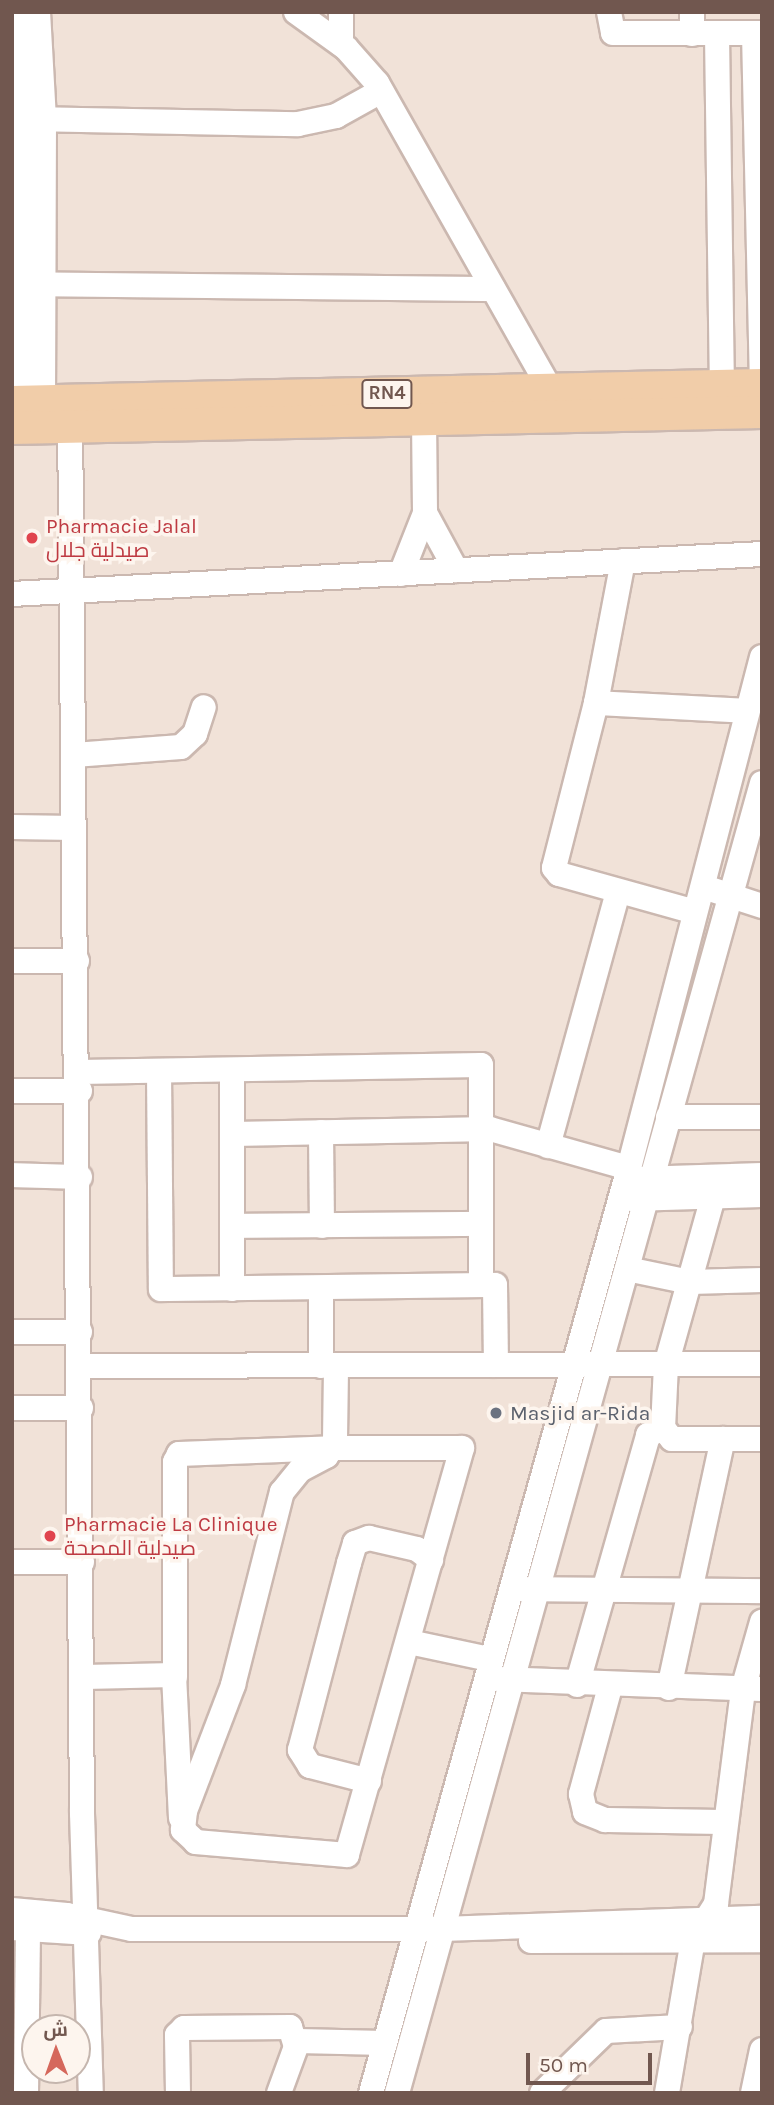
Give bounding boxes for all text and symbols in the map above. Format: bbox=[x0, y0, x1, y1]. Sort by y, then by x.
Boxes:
road number: RN4 bbox=[361, 378, 413, 410]
place label: Pharmacie Jalal صيدلية جلال bbox=[46, 513, 197, 563]
marker: Pharmacie Jalal صيدلية جلال bbox=[24, 530, 40, 546]
place label: Masjid ar-Rida bbox=[510, 1400, 650, 1426]
marker: Masjid ar-Rida bbox=[488, 1405, 504, 1421]
place label: Pharmacie La Clinique صيدلية المصحة bbox=[64, 1511, 278, 1561]
marker: Pharmacie La Clinique صيدلية المصحة bbox=[42, 1528, 58, 1544]
north arrow bbox=[21, 2014, 91, 2084]
text: ش bbox=[43, 2019, 68, 2041]
scale bar bbox=[529, 2038, 655, 2082]
text: 50 m bbox=[539, 2053, 588, 2077]

